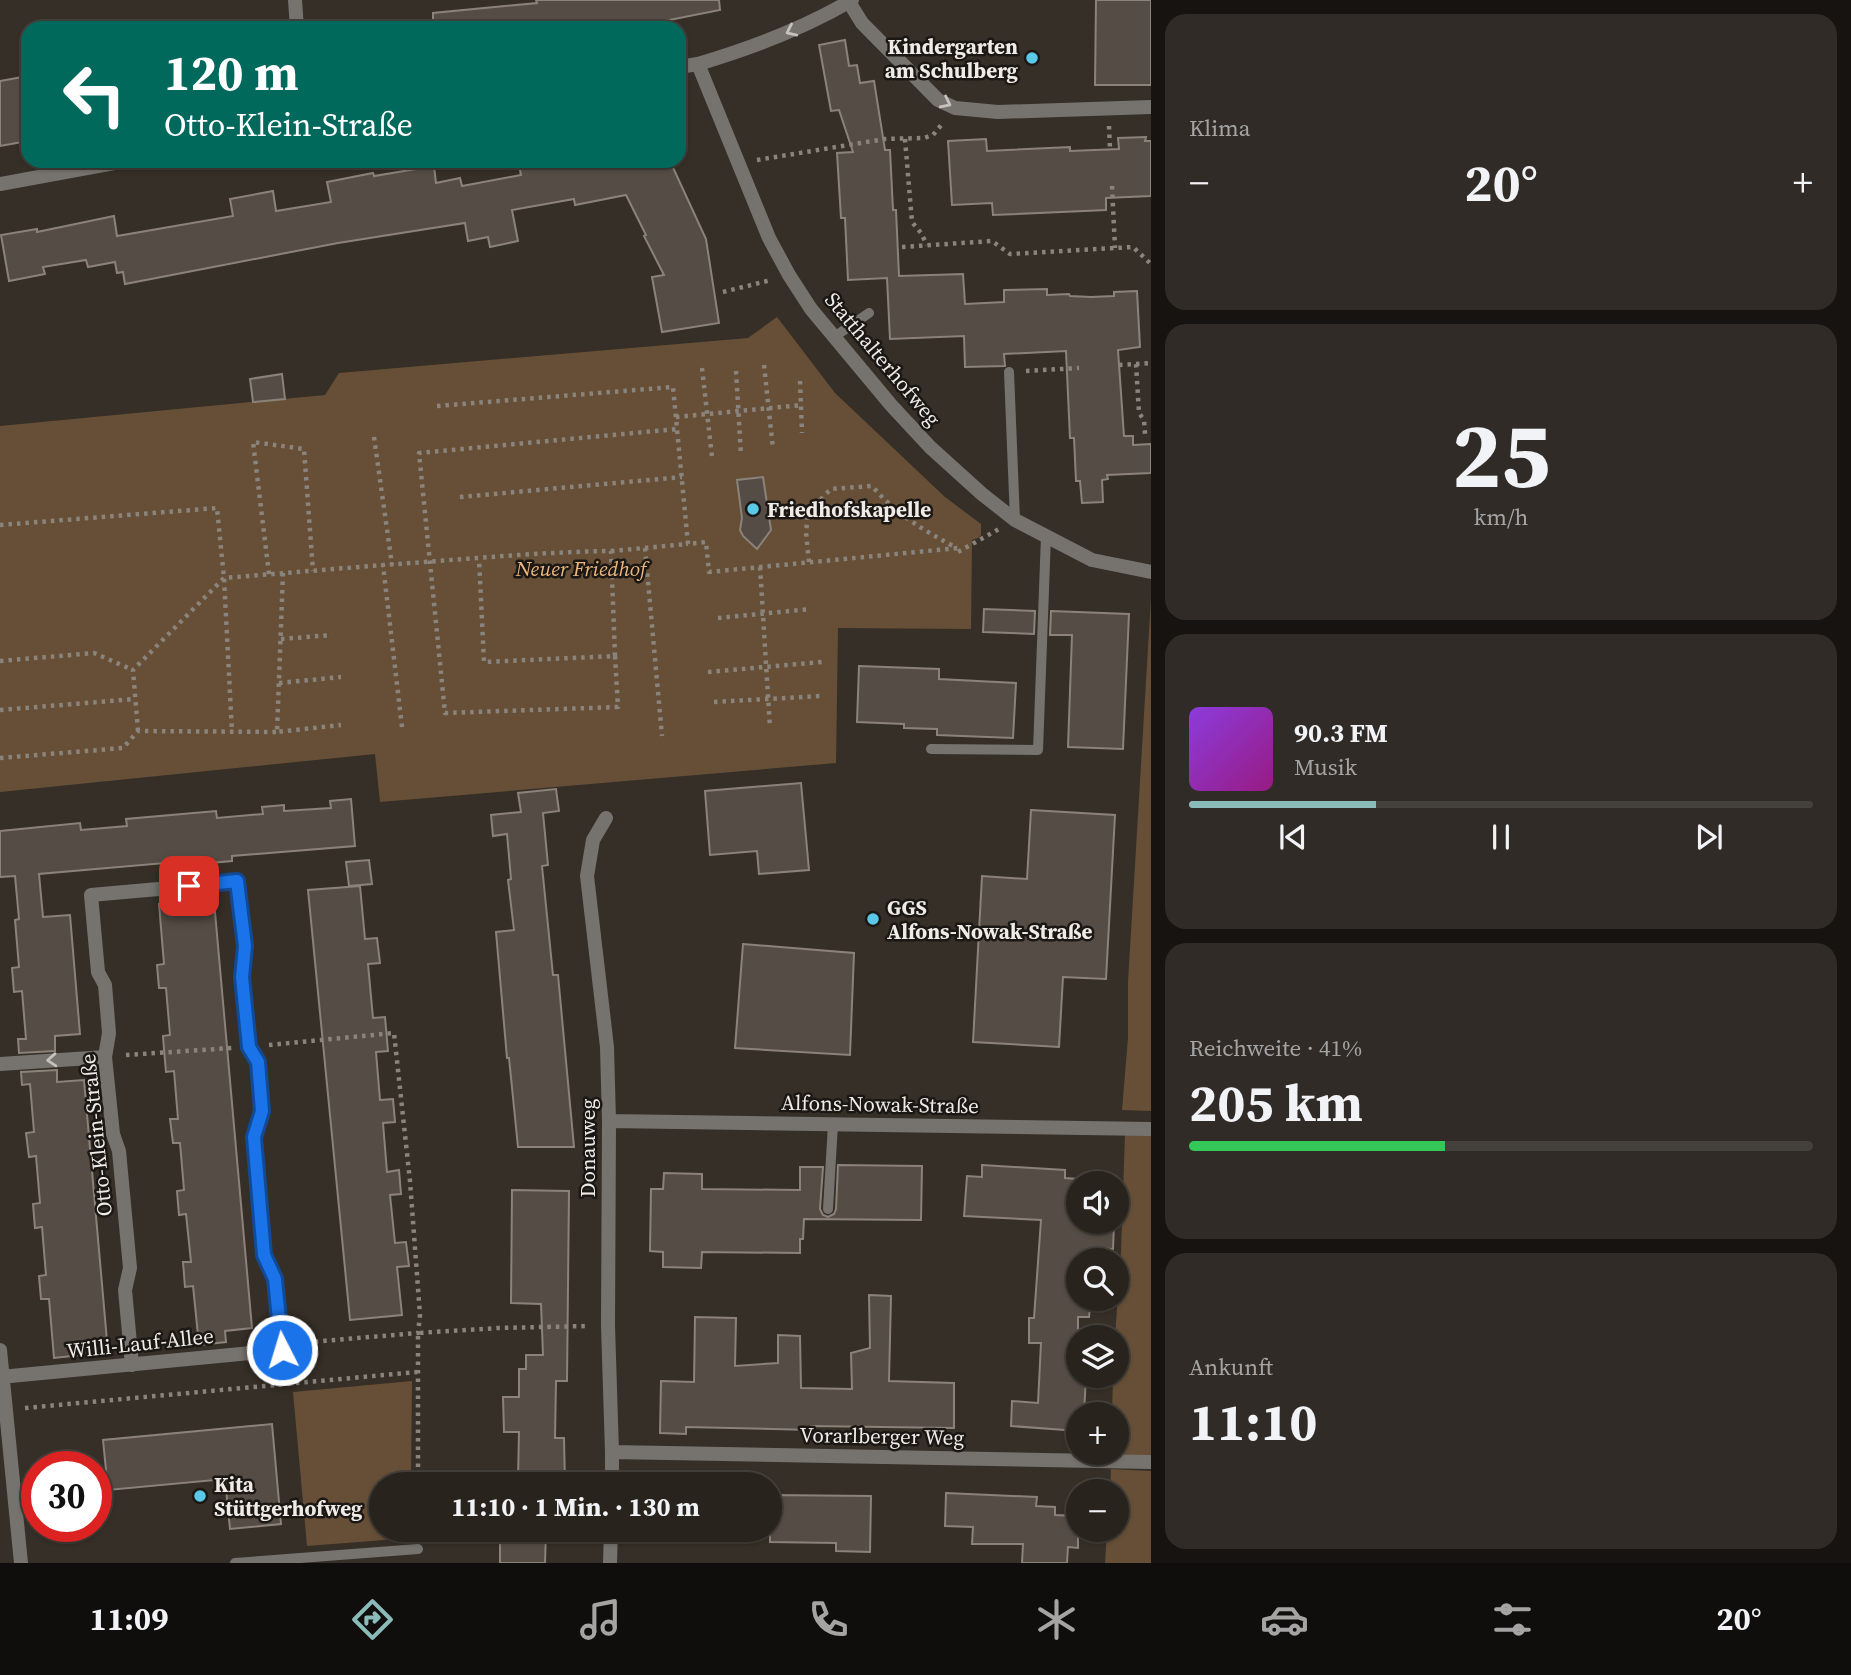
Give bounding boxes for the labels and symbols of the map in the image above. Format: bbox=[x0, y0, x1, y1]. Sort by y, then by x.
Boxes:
one-way arrow bbox=[786, 23, 798, 37]
place label: Kindergarten am Schulberg bbox=[885, 32, 1019, 85]
marker: Kindergarten am Schulberg bbox=[1024, 50, 1040, 66]
one-way arrow bbox=[939, 95, 952, 108]
street label: Statthalterhofweg bbox=[818, 286, 948, 432]
place label: Friedhofskapelle bbox=[767, 495, 931, 524]
marker: Friedhofskapelle bbox=[745, 501, 761, 517]
park label: Neuer Friedhof bbox=[515, 554, 650, 583]
pin bbox=[159, 856, 219, 916]
place label: GGS Alfons-Nowak-Straße bbox=[887, 893, 1092, 946]
marker: GGS Alfons-Nowak-Straße bbox=[865, 911, 881, 927]
one-way arrow bbox=[47, 1052, 58, 1067]
street label: Otto-Klein-Straße bbox=[73, 1052, 119, 1218]
street label: Alfons-Nowak-Straße bbox=[781, 1088, 979, 1120]
street label: Donauweg bbox=[573, 1098, 602, 1197]
position arrow bbox=[245, 1313, 319, 1387]
street label: Willi-Lauf-Allee bbox=[65, 1321, 215, 1365]
street label: Vorarlberger Weg bbox=[799, 1420, 965, 1452]
speed limit sign: 30 bbox=[21, 1451, 112, 1542]
place label: Kita Stüttgerhofweg bbox=[214, 1470, 363, 1523]
marker: Kita Stüttgerhofweg bbox=[192, 1488, 208, 1504]

